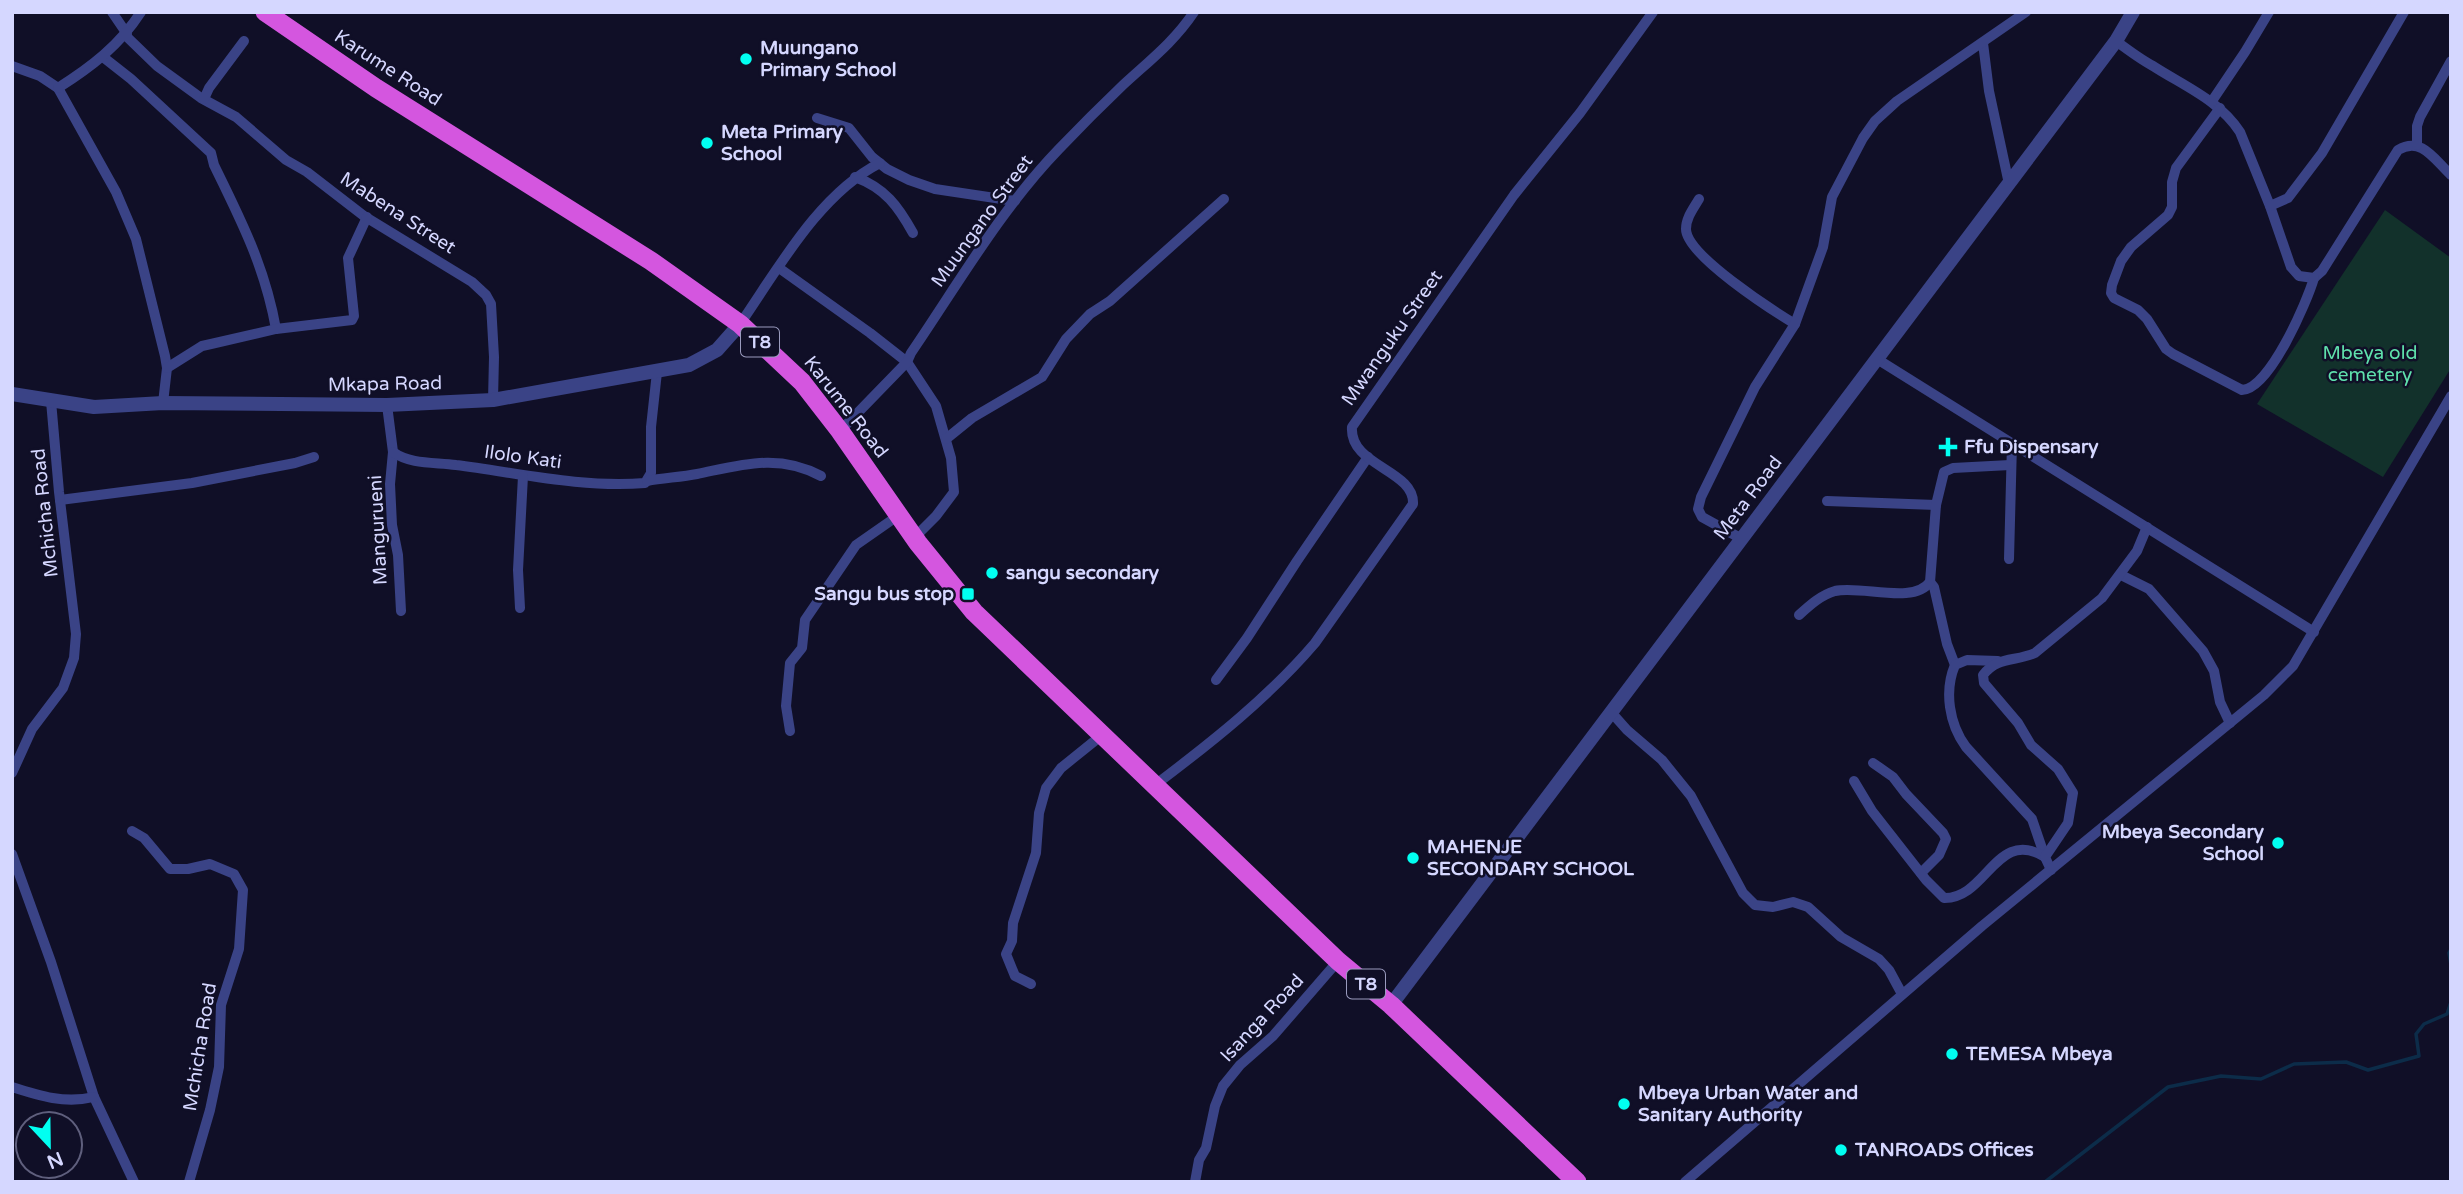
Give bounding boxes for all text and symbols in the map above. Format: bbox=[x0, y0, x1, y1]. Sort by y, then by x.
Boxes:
street label: Karume Road bbox=[330, 25, 446, 111]
place label: Muungano Primary School bbox=[760, 37, 896, 82]
marker: Muungano Primary School bbox=[738, 51, 754, 67]
place label: Meta Primary School bbox=[721, 121, 844, 165]
marker: Meta Primary School bbox=[699, 135, 715, 151]
street label: Muungano Street bbox=[927, 151, 1037, 291]
street label: Mabena Street bbox=[336, 167, 460, 259]
street label: Mwanguku Street bbox=[1337, 266, 1447, 410]
road number: T8 bbox=[741, 328, 779, 356]
park label: Mbeya old cemetery bbox=[2323, 342, 2417, 386]
street label: Karume Road bbox=[799, 352, 893, 462]
street label: Mkapa Road bbox=[328, 372, 442, 396]
place label: Ffu Dispensary bbox=[1964, 436, 2099, 459]
marker: Ffu Dispensary bbox=[1938, 437, 1958, 457]
street label: Ilolo Kati bbox=[483, 441, 563, 473]
street label: Mchicha Road bbox=[27, 447, 63, 579]
street label: Meta Road bbox=[1709, 452, 1787, 544]
street label: Mangurueni bbox=[364, 474, 392, 586]
place label: sangu secondary bbox=[1006, 562, 1160, 585]
marker: sangu secondary bbox=[984, 565, 1000, 581]
place label: Sangu bus stop bbox=[814, 583, 954, 606]
marker: Sangu bus stop bbox=[960, 586, 976, 602]
place label: Mbeya Secondary School bbox=[2102, 821, 2265, 865]
marker: Mbeya Secondary School bbox=[2270, 835, 2286, 851]
place label: MAHENJE SECONDARY SCHOOL bbox=[1427, 836, 1635, 880]
marker: MAHENJE SECONDARY SCHOOL bbox=[1405, 850, 1421, 866]
street label: Isanga Road bbox=[1216, 970, 1308, 1066]
road number: T8 bbox=[1347, 970, 1385, 999]
street label: Mchicha Road bbox=[179, 981, 221, 1113]
place label: TEMESA Mbeya bbox=[1965, 1043, 2113, 1066]
marker: TEMESA Mbeya bbox=[1944, 1046, 1960, 1062]
place label: Mbeya Urban Water and Sanitary Authority bbox=[1638, 1082, 1858, 1127]
marker: Mbeya Urban Water and Sanitary Authority bbox=[1616, 1096, 1632, 1112]
north arrow bbox=[14, 1110, 84, 1180]
place label: TANROADS Offices bbox=[1854, 1139, 2034, 1161]
marker: TANROADS Offices bbox=[1833, 1142, 1849, 1158]
text: N bbox=[44, 1147, 66, 1173]

